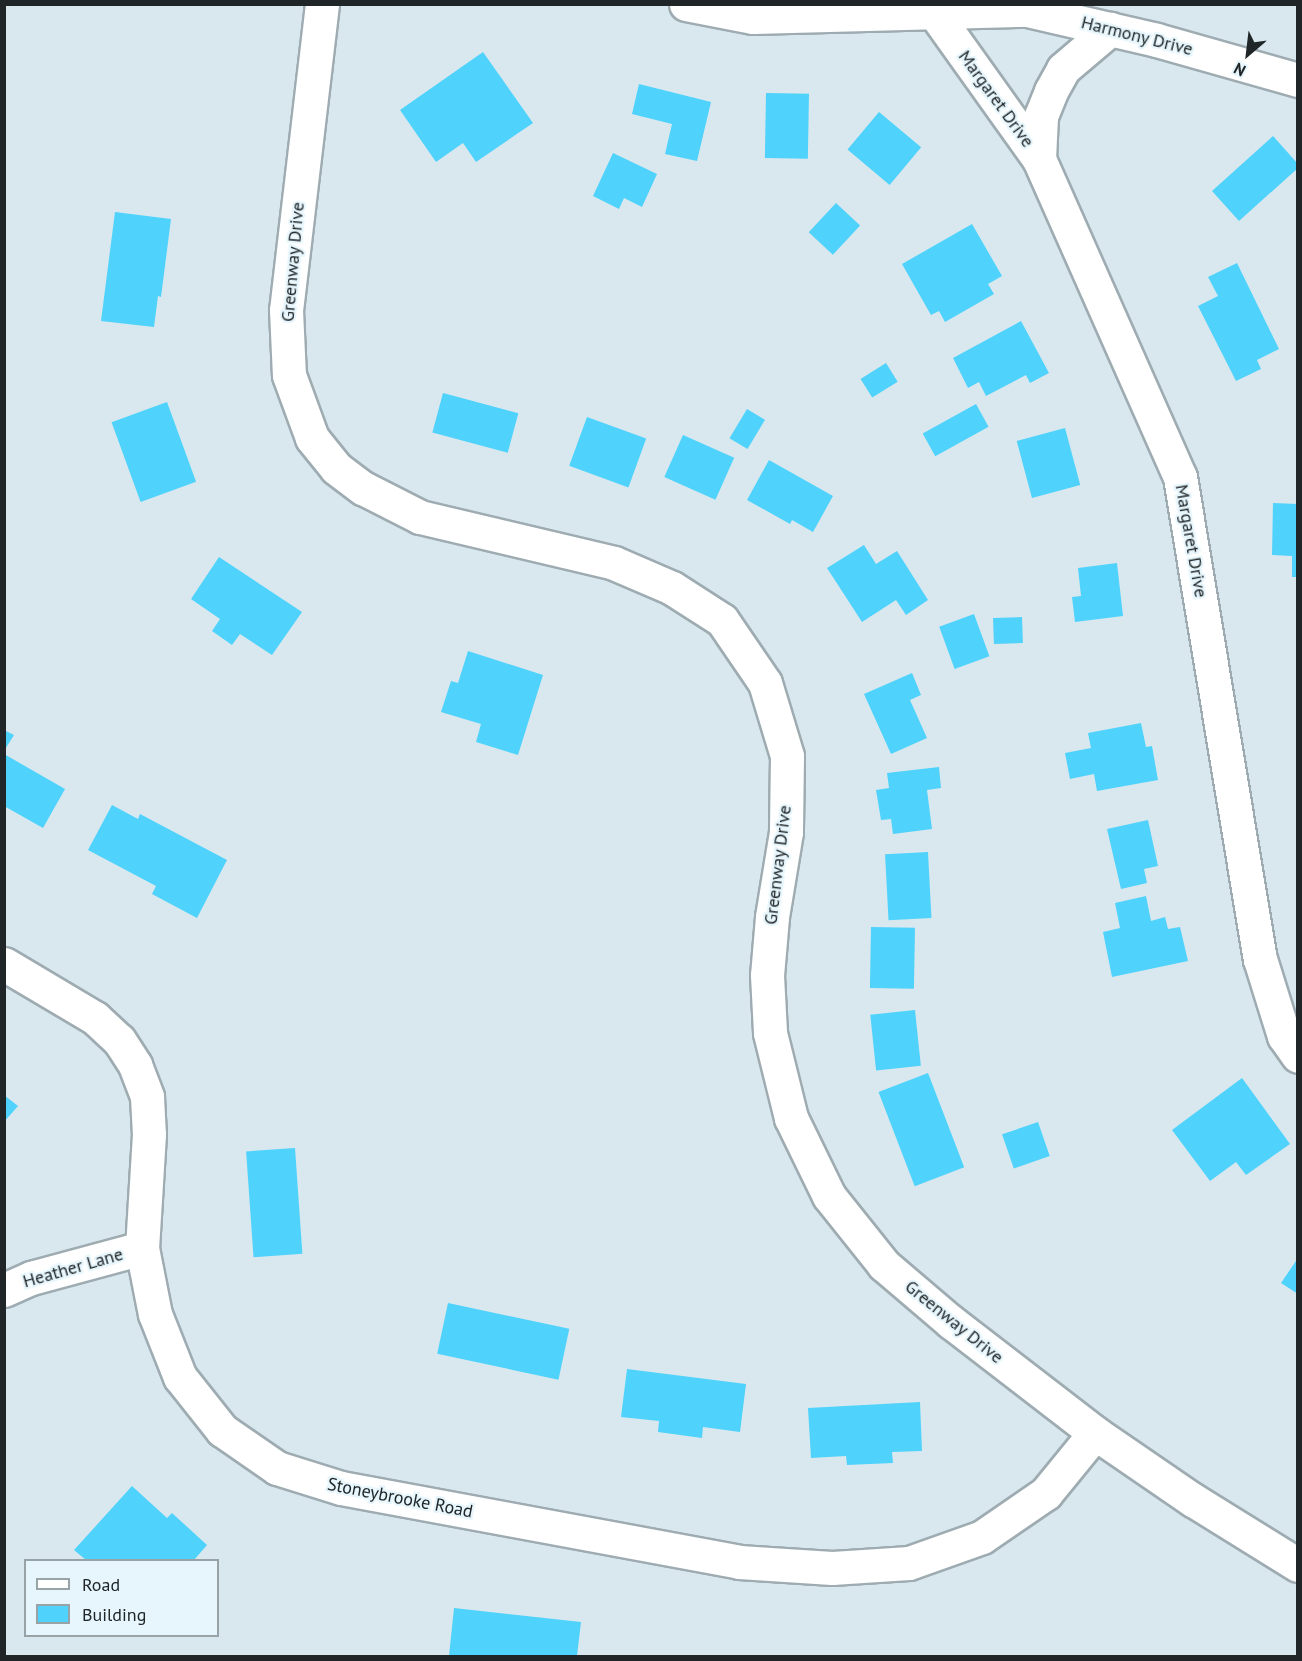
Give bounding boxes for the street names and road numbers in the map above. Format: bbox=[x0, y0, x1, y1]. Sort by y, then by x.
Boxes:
street label: Harmony Drive bbox=[1079, 12, 1195, 60]
street label: Margaret Drive bbox=[954, 46, 1038, 152]
street label: Greenway Drive bbox=[277, 201, 309, 323]
street label: Margaret Drive bbox=[1170, 483, 1212, 599]
street label: Greenway Drive bbox=[760, 804, 796, 926]
street label: Heather Lane bbox=[20, 1243, 126, 1293]
street label: Greenway Drive bbox=[900, 1276, 1008, 1368]
street label: Stoneybrooke Road bbox=[325, 1473, 475, 1523]

